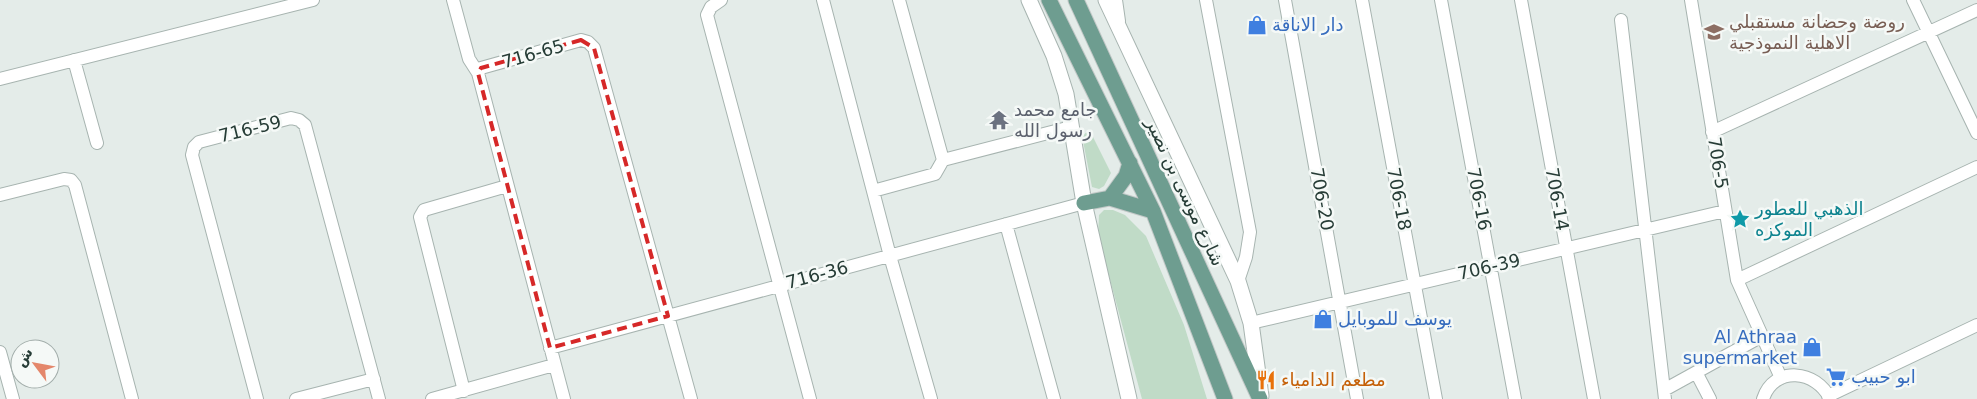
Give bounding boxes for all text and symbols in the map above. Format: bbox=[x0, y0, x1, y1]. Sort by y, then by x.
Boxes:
place label: روضة وحضانة مستقبلي الاهلية النموذجية bbox=[1729, 11, 1905, 54]
shop icon: دار الاناقة bbox=[1246, 14, 1268, 36]
place label: دار الاناقة bbox=[1272, 14, 1343, 35]
school or university icon: روضة وحضانة مستقبلي الاهلية النموذجية bbox=[1703, 21, 1725, 43]
street label: 716-65 bbox=[499, 35, 566, 72]
place label: جامع محمد رسول الله bbox=[1014, 99, 1097, 142]
temple icon: جامع محمد رسول الله bbox=[988, 109, 1010, 131]
street label: 716-59 bbox=[216, 111, 283, 146]
street label: شارع موسى بن نصير bbox=[1141, 114, 1229, 270]
street label: 706-5 bbox=[1704, 135, 1733, 190]
street label: 706-20 bbox=[1307, 166, 1338, 232]
street label: 706-18 bbox=[1383, 166, 1416, 232]
street label: 706-16 bbox=[1463, 166, 1496, 232]
street label: 706-14 bbox=[1542, 166, 1573, 232]
place label: الذهبي للعطور الموكزه bbox=[1754, 198, 1863, 241]
place icon: الذهبي للعطور الموكزه bbox=[1729, 208, 1751, 230]
street label: 706-39 bbox=[1455, 249, 1522, 284]
street label: 716-36 bbox=[783, 256, 850, 293]
shop icon: يوسف للموبايل bbox=[1312, 308, 1334, 330]
place label: يوسف للموبايل bbox=[1338, 308, 1452, 330]
place label: Al Athraa supermarket bbox=[1683, 326, 1797, 368]
shop icon: Al Athraa supermarket bbox=[1801, 336, 1823, 358]
north arrow bbox=[10, 339, 60, 389]
text: ش bbox=[12, 345, 36, 370]
supermarket icon: ابو حبيب bbox=[1825, 366, 1847, 388]
place label: ابو حبيب bbox=[1851, 366, 1916, 388]
restaurant icon: مطعم الدامياء bbox=[1255, 369, 1277, 391]
place label: مطعم الدامياء bbox=[1281, 369, 1386, 391]

